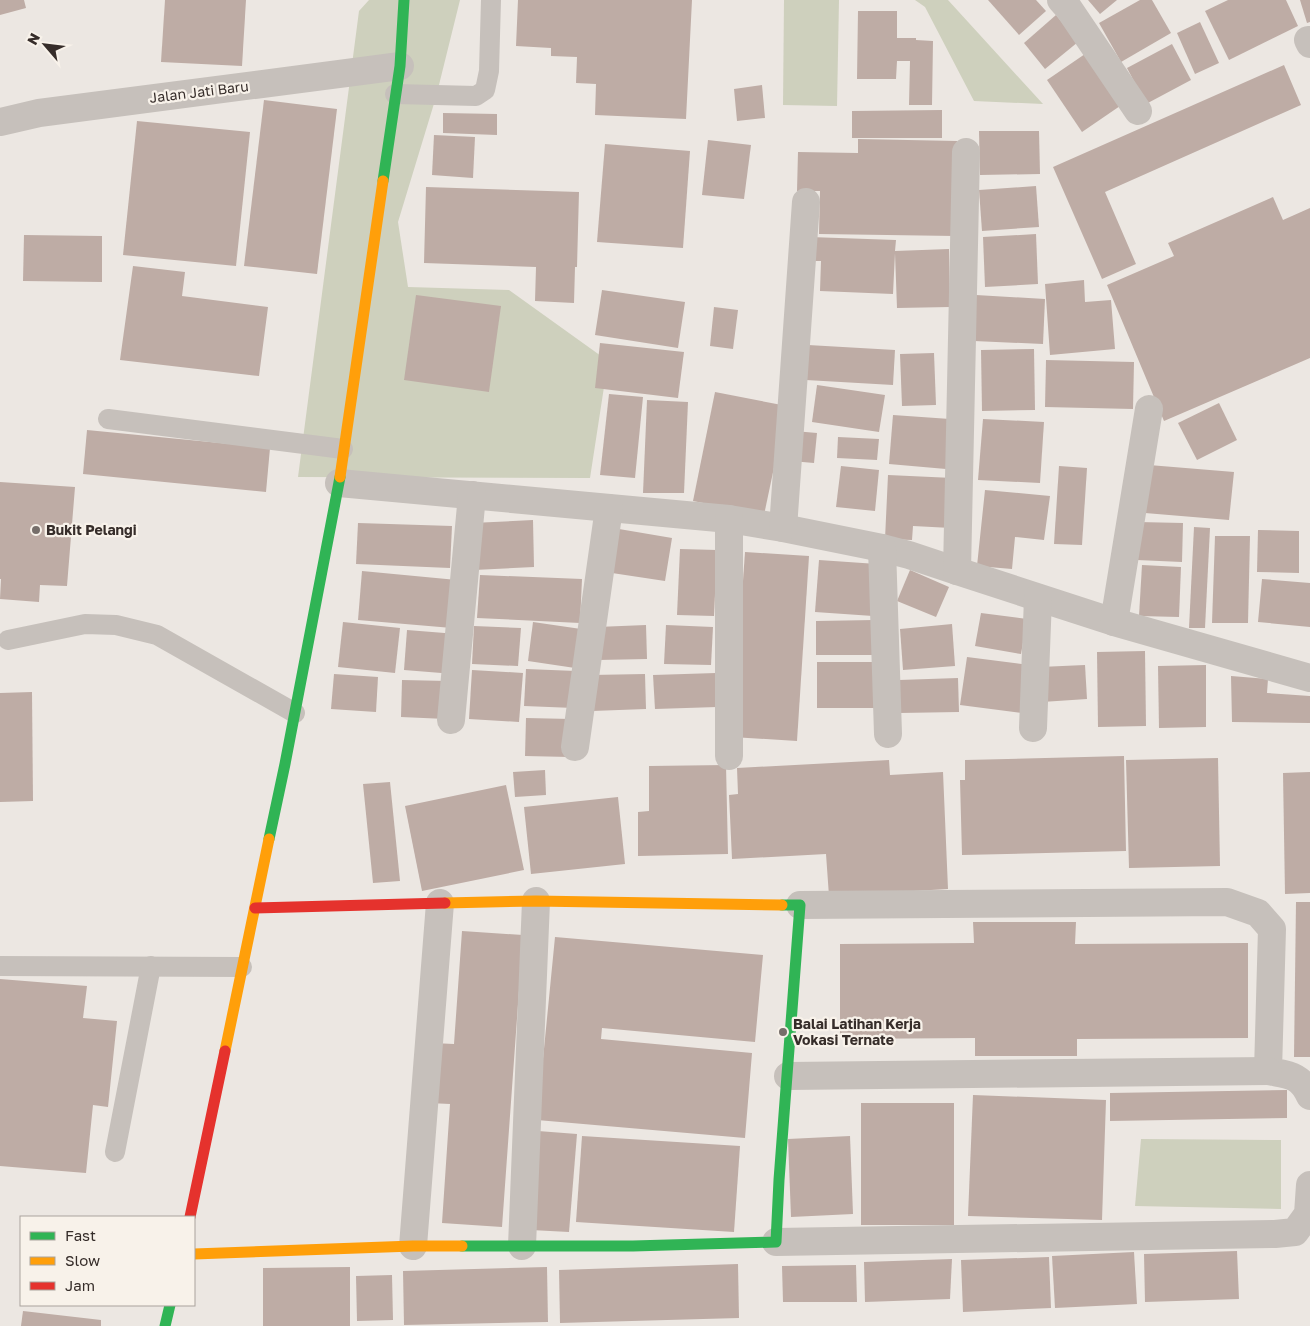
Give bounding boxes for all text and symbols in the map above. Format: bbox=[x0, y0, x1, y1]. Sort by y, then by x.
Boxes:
north arrow bbox=[20, 20, 70, 70]
text: N bbox=[23, 30, 43, 47]
street label: Jalan Jati Baru bbox=[148, 77, 250, 106]
place label: Bukit Pelangi bbox=[46, 521, 137, 538]
marker: Bukit Pelangi bbox=[30, 524, 42, 536]
place label: Balai Latihan Kerja Vokasi Ternate bbox=[793, 1015, 921, 1048]
marker: Balai Latihan Kerja Vokasi Ternate bbox=[777, 1026, 789, 1038]
legend bbox=[20, 1216, 195, 1306]
text: Fast bbox=[65, 1226, 96, 1244]
text: Slow bbox=[65, 1251, 100, 1269]
text: Jam bbox=[65, 1276, 95, 1294]

